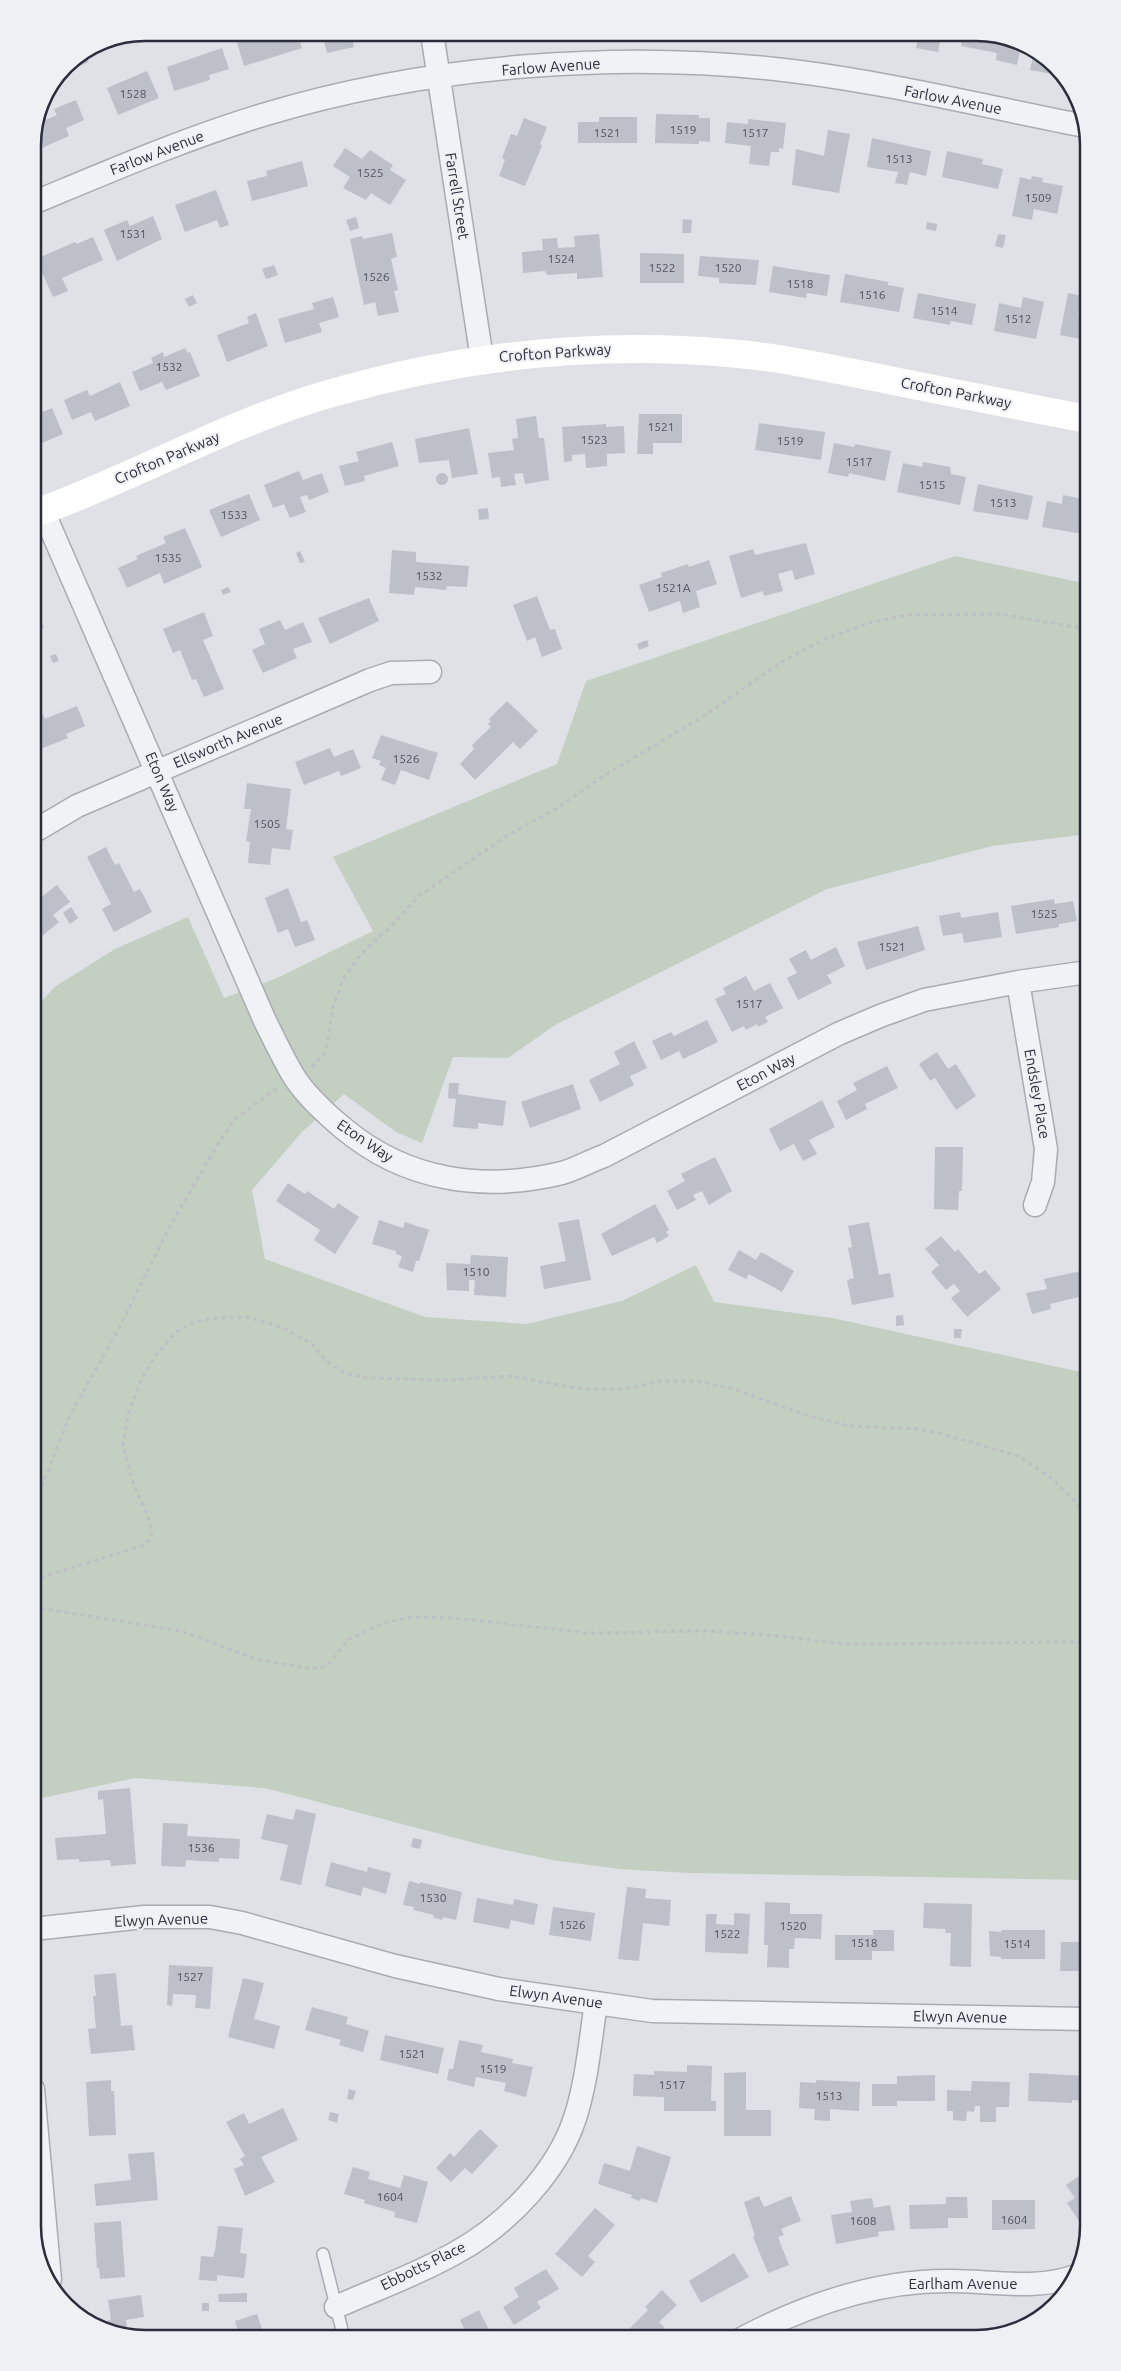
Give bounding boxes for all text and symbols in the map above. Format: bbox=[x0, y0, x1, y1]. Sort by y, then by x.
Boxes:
street label: Farlow Avenue bbox=[501, 55, 601, 78]
street label: Farlow Avenue bbox=[903, 82, 1003, 117]
house number: 1528 bbox=[119, 87, 147, 100]
house number: 1519 bbox=[669, 123, 697, 136]
house number: 1521 bbox=[593, 126, 621, 139]
house number: 1517 bbox=[741, 126, 769, 139]
street label: Farlow Avenue bbox=[108, 127, 206, 178]
street label: Farrell Street bbox=[442, 151, 473, 241]
house number: 1513 bbox=[885, 152, 913, 165]
house number: 1525 bbox=[356, 166, 384, 179]
house number: 1509 bbox=[1024, 191, 1052, 204]
house number: 1531 bbox=[119, 227, 147, 240]
house number: 1524 bbox=[547, 252, 575, 265]
house number: 1522 bbox=[648, 261, 676, 274]
house number: 1520 bbox=[714, 261, 742, 274]
house number: 1526 bbox=[362, 270, 390, 283]
house number: 1518 bbox=[786, 277, 814, 290]
house number: 1516 bbox=[858, 288, 886, 301]
house number: 1514 bbox=[930, 304, 958, 317]
house number: 1512 bbox=[1004, 312, 1032, 325]
street label: Crofton Parkway bbox=[498, 340, 612, 365]
house number: 1532 bbox=[155, 360, 183, 373]
street label: Crofton Parkway bbox=[899, 373, 1013, 412]
house number: 1521 bbox=[647, 420, 675, 433]
street label: Crofton Parkway bbox=[112, 428, 222, 487]
house number: 1523 bbox=[580, 433, 608, 446]
house number: 1519 bbox=[776, 434, 804, 447]
house number: 1517 bbox=[845, 455, 873, 468]
house number: 1515 bbox=[918, 478, 946, 491]
house number: 1513 bbox=[989, 496, 1017, 509]
house number: 1533 bbox=[220, 508, 248, 521]
house number: 1535 bbox=[154, 551, 182, 564]
house number: 1532 bbox=[415, 569, 443, 582]
house number: 1521A bbox=[656, 581, 691, 594]
street label: Ellsworth Avenue bbox=[170, 710, 285, 771]
street label: Eton Way bbox=[142, 749, 183, 814]
house number: 1526 bbox=[392, 752, 420, 765]
house number: 1505 bbox=[253, 817, 281, 830]
house number: 1525 bbox=[1030, 907, 1058, 920]
house number: 1521 bbox=[878, 940, 906, 953]
house number: 1517 bbox=[735, 997, 763, 1010]
street label: Endsley Place bbox=[1021, 1048, 1054, 1140]
street label: Eton Way bbox=[734, 1049, 798, 1094]
street label: Eton Way bbox=[334, 1116, 396, 1165]
house number: 1510 bbox=[462, 1265, 490, 1278]
house number: 1536 bbox=[187, 1841, 215, 1854]
house number: 1530 bbox=[419, 1891, 447, 1904]
street label: Elwyn Avenue bbox=[114, 1909, 208, 1930]
house number: 1526 bbox=[558, 1918, 586, 1931]
house number: 1520 bbox=[779, 1919, 807, 1932]
house number: 1522 bbox=[713, 1927, 741, 1940]
house number: 1518 bbox=[850, 1936, 878, 1949]
house number: 1514 bbox=[1003, 1937, 1031, 1950]
house number: 1527 bbox=[176, 1970, 204, 1983]
street label: Elwyn Avenue bbox=[508, 1982, 604, 2011]
street label: Elwyn Avenue bbox=[913, 2007, 1007, 2026]
house number: 1521 bbox=[398, 2047, 426, 2060]
house number: 1519 bbox=[479, 2062, 507, 2075]
house number: 1517 bbox=[658, 2078, 686, 2091]
house number: 1513 bbox=[815, 2089, 843, 2102]
house number: 1604 bbox=[376, 2190, 404, 2203]
house number: 1604 bbox=[1000, 2213, 1028, 2226]
house number: 1608 bbox=[849, 2214, 877, 2227]
street label: Ebbotts Place bbox=[378, 2238, 468, 2293]
street label: Earlham Avenue bbox=[909, 2275, 1017, 2292]

